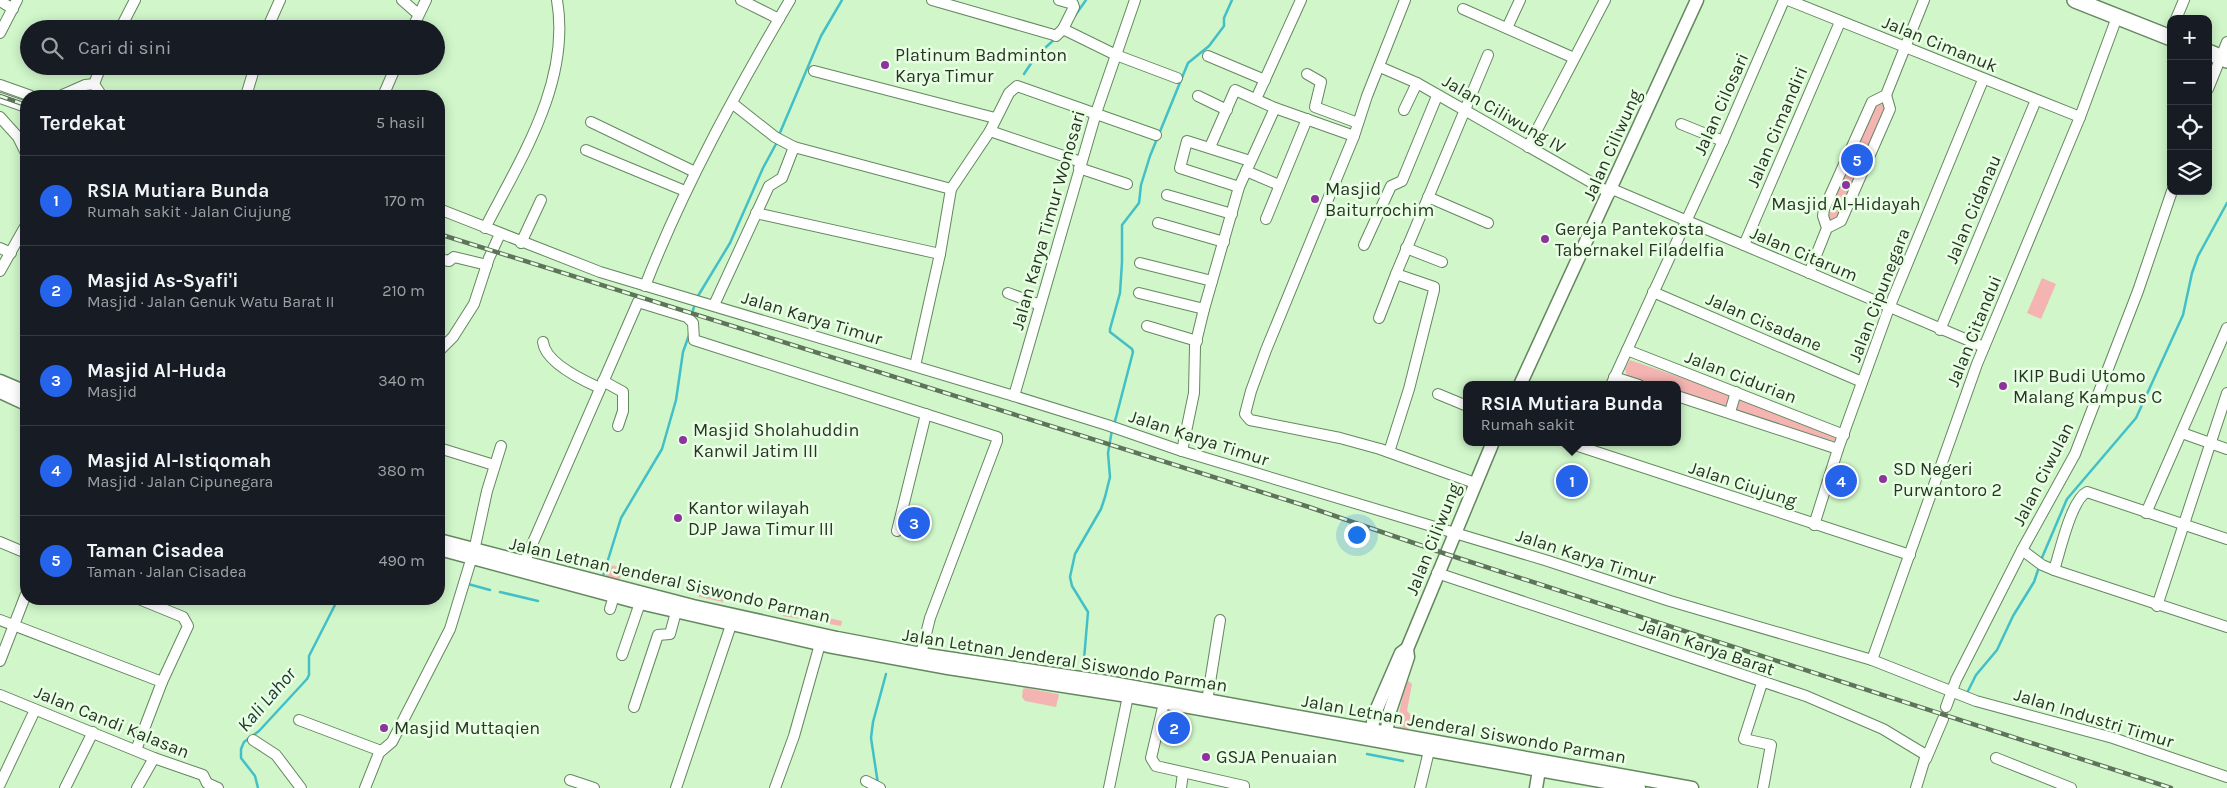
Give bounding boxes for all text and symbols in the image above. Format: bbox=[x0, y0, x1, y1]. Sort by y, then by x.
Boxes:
street label: Jalan Cimanuk bbox=[1879, 11, 2001, 77]
map controls bbox=[2167, 15, 2212, 195]
button: + bbox=[2167, 15, 2212, 60]
search box bbox=[20, 20, 445, 75]
icon: search bbox=[38, 34, 66, 62]
text: Cari di sini bbox=[78, 37, 171, 59]
place label: Platinum Badminton Karya Timur bbox=[895, 44, 1067, 87]
street label: Jalan Cilosari bbox=[1689, 49, 1753, 159]
marker: Platinum Badminton Karya Timur bbox=[879, 59, 891, 71]
button: − bbox=[2167, 60, 2212, 105]
street label: Jalan Cimandiri bbox=[1742, 63, 1812, 191]
street label: Jalan Ciliwung IV bbox=[1439, 70, 1569, 158]
street label: Jalan Ciliwung bbox=[1578, 86, 1646, 204]
button: locate bbox=[2167, 105, 2212, 150]
street label: Jalan Karya Timur Wonosari bbox=[1006, 108, 1090, 332]
text: Terdekat bbox=[40, 111, 126, 135]
text: 5 hasil bbox=[376, 113, 425, 132]
pin: 5 bbox=[1841, 141, 1873, 179]
button: layers bbox=[2167, 150, 2212, 195]
street label: Jalan Cidanau bbox=[1940, 151, 2006, 267]
place label: Masjid Baiturrochim bbox=[1325, 178, 1434, 221]
marker: Masjid Al-Hidayah bbox=[1840, 179, 1852, 191]
text: RSIA Mutiara Bunda bbox=[87, 180, 269, 202]
text: 1 bbox=[53, 191, 59, 210]
text: 170 m bbox=[384, 191, 425, 210]
marker: Masjid Baiturrochim bbox=[1309, 193, 1321, 205]
place label: Masjid Al-Hidayah bbox=[1771, 193, 1921, 215]
text: Rumah sakit · Jalan Ciujung bbox=[87, 202, 291, 221]
place label: Gereja Pantekosta Tabernakel Filadelfia bbox=[1555, 218, 1724, 261]
street label: Jalan Citarum bbox=[1747, 221, 1861, 287]
street label: Jalan Cipunegara bbox=[1843, 225, 1915, 365]
marker: Gereja Pantekosta Tabernakel Filadelfia bbox=[1539, 233, 1551, 245]
text: Masjid As-Syafi'i bbox=[87, 270, 239, 292]
street label: Jalan Citandui bbox=[1942, 272, 2006, 390]
text: 2 bbox=[51, 281, 61, 300]
text: 210 m bbox=[382, 281, 425, 300]
street label: Jalan Karya Timur bbox=[739, 286, 885, 350]
street label: Jalan Cisadane bbox=[1703, 288, 1825, 356]
text: Masjid · Jalan Genuk Watu Barat II bbox=[87, 292, 334, 311]
street label: Jalan Cidurian bbox=[1682, 346, 1800, 408]
text: Masjid Al-Huda bbox=[87, 360, 227, 382]
place label: IKIP Budi Utomo Malang Kampus C bbox=[2013, 365, 2162, 408]
text: 3 bbox=[51, 371, 61, 390]
text: 340 m bbox=[378, 371, 425, 390]
marker: IKIP Budi Utomo Malang Kampus C bbox=[1997, 380, 2009, 392]
popup bbox=[1463, 381, 1681, 446]
text: Masjid bbox=[87, 382, 137, 401]
text: RSIA Mutiara Bunda bbox=[1481, 393, 1663, 415]
street label: Jalan Karya Timur bbox=[1126, 405, 1272, 471]
text: Rumah sakit bbox=[1481, 415, 1575, 434]
street label: Jalan Ciwulan bbox=[2007, 418, 2079, 530]
place label: Masjid Sholahuddin Kanwil Jatim III bbox=[693, 419, 859, 462]
marker: Masjid Sholahuddin Kanwil Jatim III bbox=[677, 434, 689, 446]
text: Masjid Al-Istiqomah bbox=[87, 450, 271, 472]
street label: Jalan Ciujung bbox=[1686, 456, 1800, 512]
place label: SD Negeri Purwantoro 2 bbox=[1893, 458, 2002, 501]
text: 4 bbox=[51, 461, 61, 480]
text: 380 m bbox=[377, 461, 425, 480]
pin: 1 bbox=[1556, 462, 1588, 500]
pin: 4 bbox=[1825, 462, 1857, 500]
text: Masjid · Jalan Cipunegara bbox=[87, 472, 273, 491]
marker: SD Negeri Purwantoro 2 bbox=[1877, 473, 1889, 485]
street label: Jalan Ciliwung bbox=[1401, 480, 1465, 598]
place label: Kantor wilayah DJP Jawa Timur III bbox=[688, 497, 834, 540]
pin: 3 bbox=[898, 504, 930, 542]
marker: Kantor wilayah DJP Jawa Timur III bbox=[672, 512, 684, 524]
your location bbox=[1344, 522, 1370, 548]
street label: Jalan Karya Timur bbox=[1513, 524, 1659, 590]
street label: Jalan Letnan Jenderal Siswondo Parman bbox=[507, 532, 833, 628]
text: Taman Cisadea bbox=[87, 540, 224, 562]
text: 5 bbox=[51, 551, 61, 570]
text: 490 m bbox=[379, 551, 425, 570]
text: Taman · Jalan Cisadea bbox=[87, 562, 247, 581]
street label: Jalan Karya Barat bbox=[1637, 614, 1778, 681]
street label: Jalan Letnan Jenderal Siswondo Parman bbox=[901, 623, 1229, 697]
water label: Kali Lahor bbox=[233, 662, 302, 736]
street label: Jalan Candi Kalasan bbox=[31, 681, 193, 763]
street label: Jalan Industri Timur bbox=[2012, 683, 2177, 753]
street label: Jalan Letnan Jenderal Siswondo Parman bbox=[1300, 690, 1628, 768]
pin: 2 bbox=[1158, 709, 1190, 747]
place label: Masjid Muttaqien bbox=[394, 717, 540, 739]
marker: Masjid Muttaqien bbox=[378, 722, 390, 734]
place label: GSJA Penuaian bbox=[1216, 746, 1337, 768]
marker: GSJA Penuaian bbox=[1200, 751, 1212, 763]

